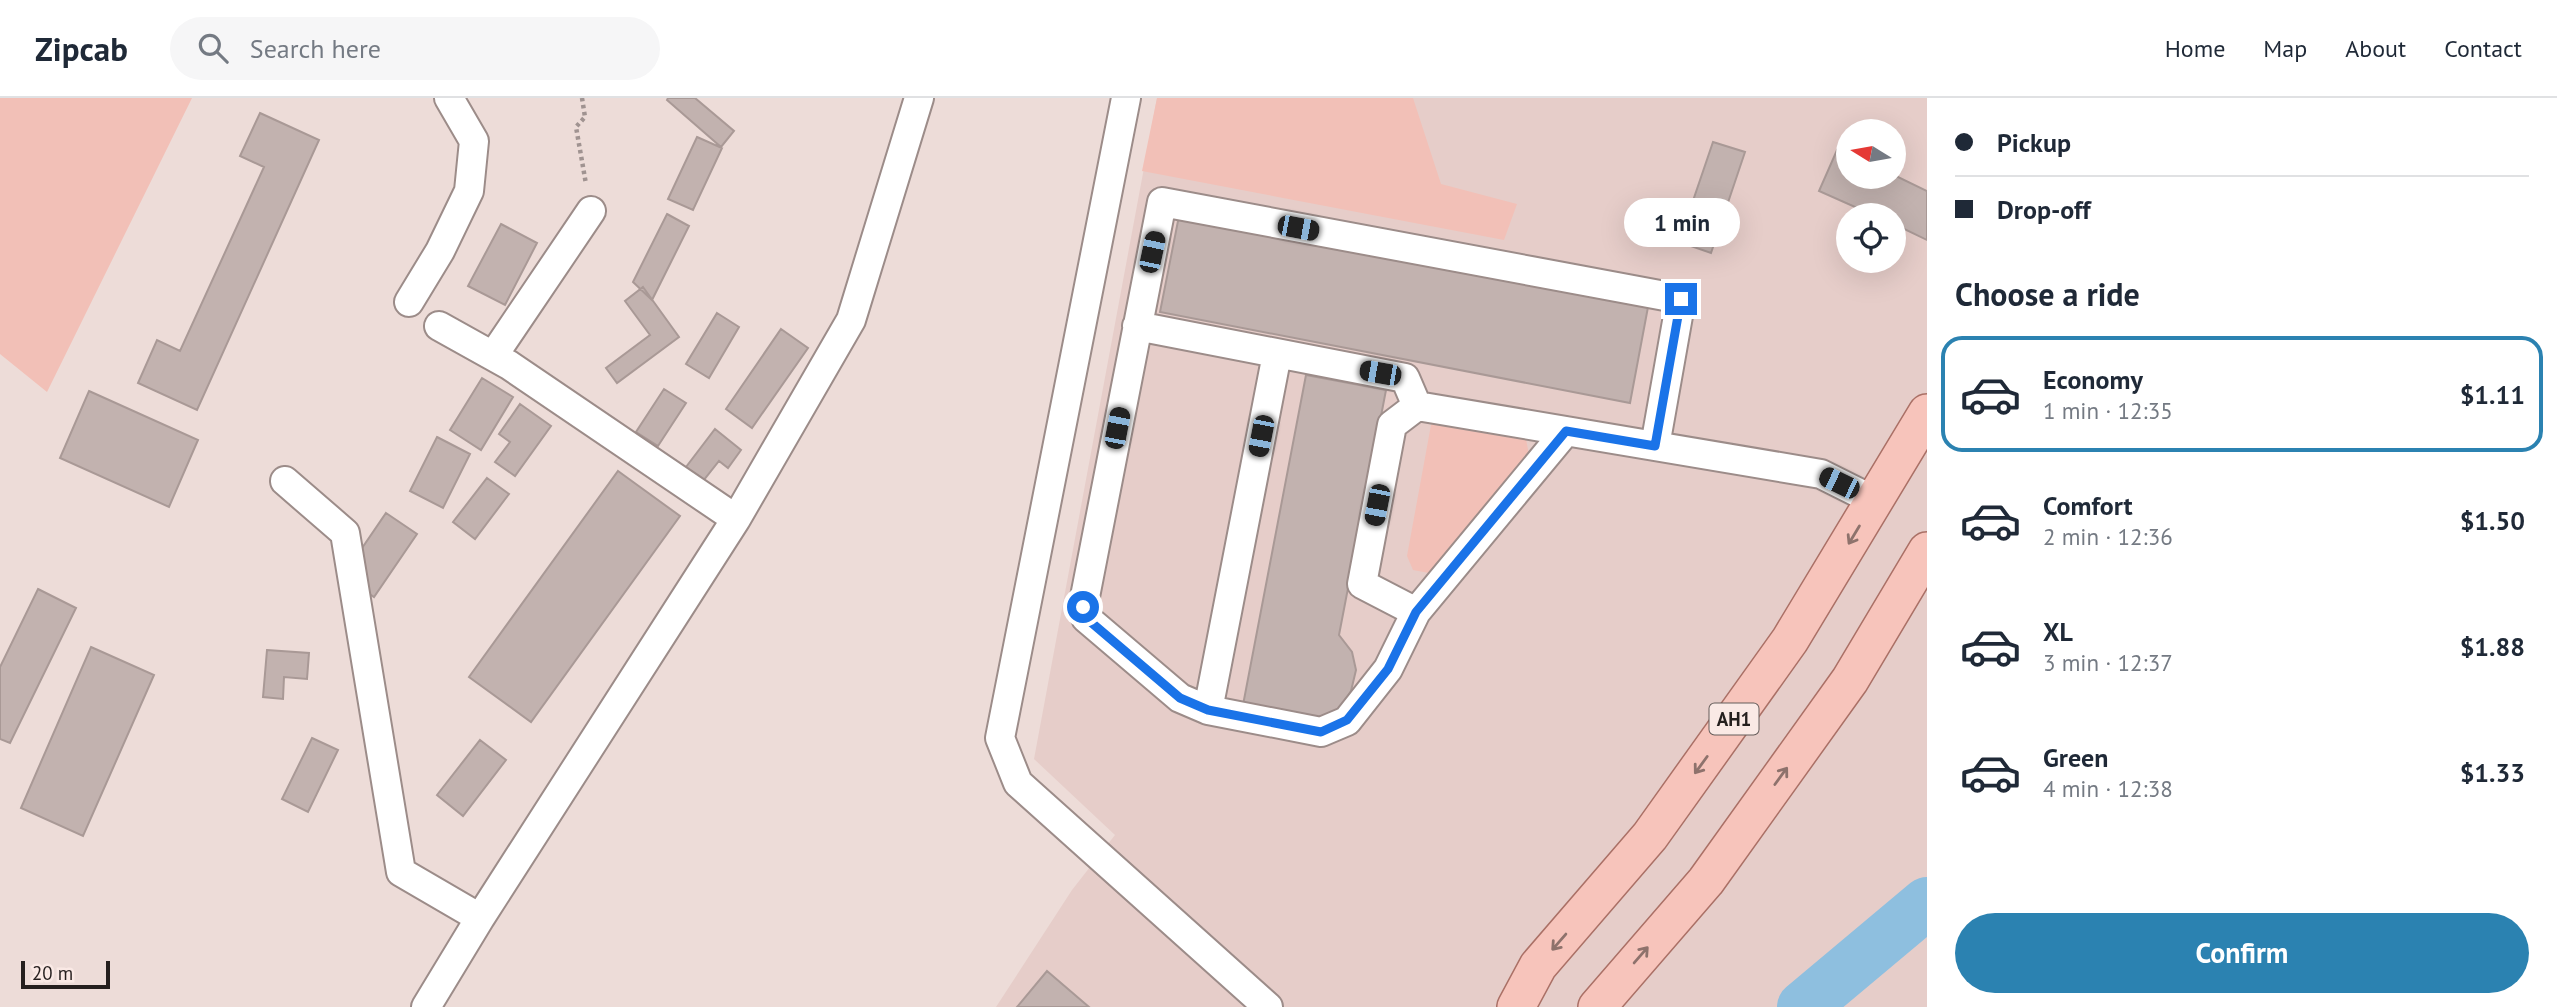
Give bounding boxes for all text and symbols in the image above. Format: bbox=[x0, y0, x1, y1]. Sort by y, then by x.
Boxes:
search box bbox=[170, 17, 660, 80]
text: Zipcab bbox=[35, 27, 128, 70]
icon: search bbox=[194, 29, 232, 67]
text: Search here bbox=[250, 32, 381, 65]
text: Home bbox=[2165, 33, 2225, 64]
text: Map bbox=[2263, 33, 2307, 64]
text: About bbox=[2345, 33, 2406, 64]
text: Contact bbox=[2444, 33, 2522, 64]
north arrow bbox=[1836, 119, 1906, 189]
map controls bbox=[1836, 119, 1906, 273]
text: Pickup bbox=[1997, 126, 2071, 159]
text: Drop-off bbox=[1997, 193, 2091, 226]
callout: 1 min bbox=[1623, 198, 1739, 246]
button: locate bbox=[1836, 203, 1906, 273]
text: 1 min bbox=[1654, 208, 1710, 237]
car bbox=[1276, 214, 1321, 242]
car bbox=[1138, 229, 1167, 275]
text: Choose a ride bbox=[1955, 273, 2140, 315]
route end bbox=[1665, 283, 1697, 315]
car bbox=[1358, 359, 1403, 387]
icon: car bbox=[1959, 363, 2022, 426]
text: Economy bbox=[2043, 363, 2143, 396]
text: $1.11 bbox=[2460, 378, 2525, 411]
text: 1 min · 12:35 bbox=[2043, 396, 2173, 425]
car bbox=[1103, 405, 1132, 451]
car bbox=[1247, 413, 1276, 459]
car bbox=[1816, 464, 1863, 502]
car bbox=[1363, 482, 1392, 528]
icon: car bbox=[1959, 489, 2022, 552]
text: Comfort bbox=[2043, 489, 2133, 522]
text: $1.50 bbox=[2460, 504, 2525, 537]
text: 2 min · 12:36 bbox=[2043, 522, 2173, 551]
one-way arrow bbox=[1847, 524, 1861, 544]
route start bbox=[1067, 591, 1099, 623]
icon: car bbox=[1959, 615, 2022, 678]
text: XL bbox=[2043, 615, 2073, 648]
text: $1.88 bbox=[2460, 630, 2525, 663]
text: 3 min · 12:37 bbox=[2043, 648, 2173, 677]
road number: AH1 bbox=[1710, 704, 1758, 734]
icon: car bbox=[1959, 741, 2022, 804]
text: Green bbox=[2043, 741, 2108, 774]
one-way arrow bbox=[1694, 755, 1708, 774]
text: $1.33 bbox=[2460, 756, 2525, 789]
one-way arrow bbox=[1774, 767, 1788, 786]
text: 4 min · 12:38 bbox=[2043, 774, 2173, 803]
button: Confirm bbox=[1955, 913, 2529, 993]
one-way arrow bbox=[1551, 933, 1567, 951]
one-way arrow bbox=[1633, 947, 1649, 965]
scale bar bbox=[21, 958, 110, 990]
text: 20 m bbox=[32, 961, 73, 985]

